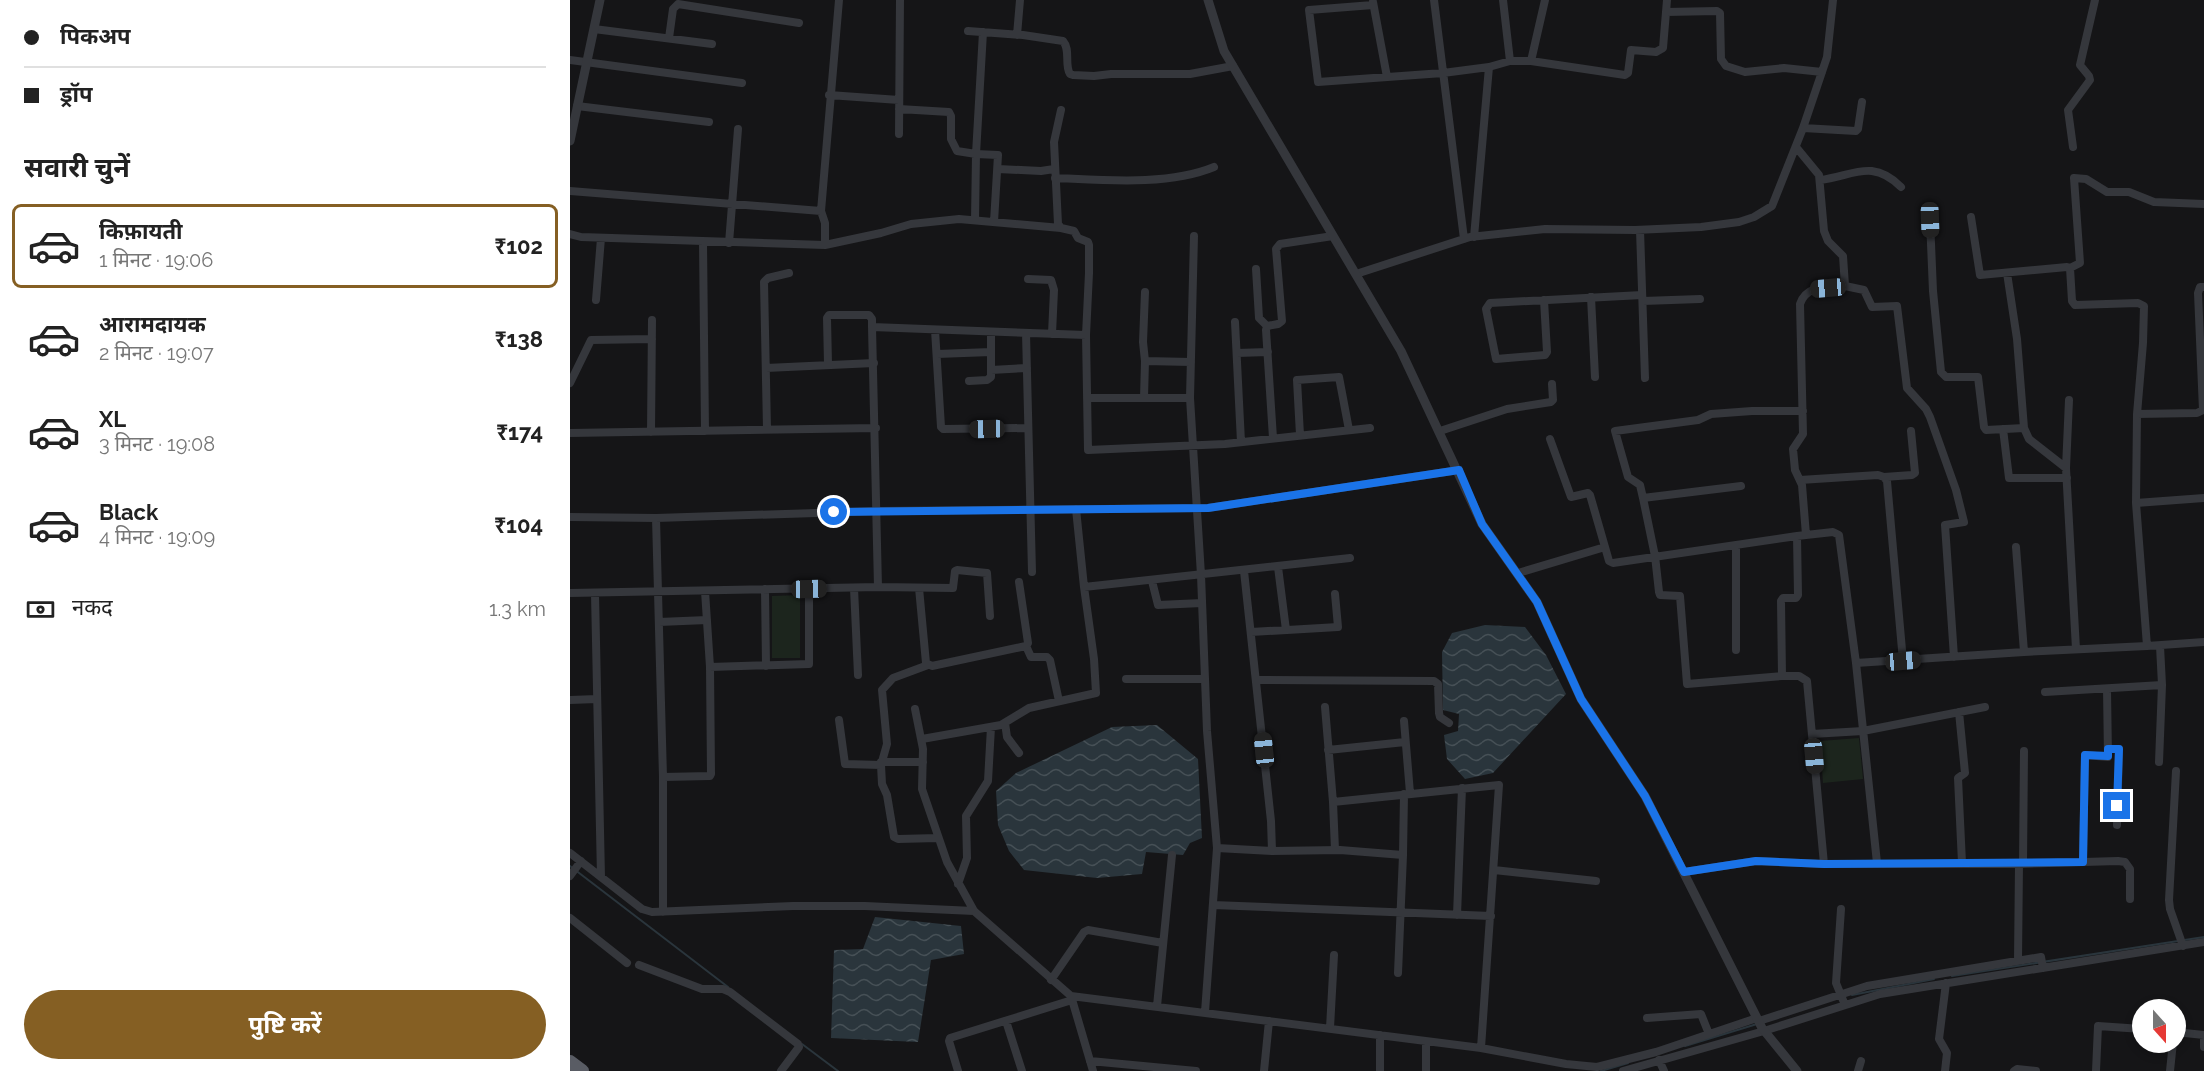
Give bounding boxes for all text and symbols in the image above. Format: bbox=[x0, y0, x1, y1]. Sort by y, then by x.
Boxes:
text: पिकअप bbox=[60, 23, 131, 49]
text: ड्रॉप bbox=[60, 81, 93, 107]
text: सवारी चुनें bbox=[24, 152, 130, 183]
car bbox=[1920, 202, 1940, 238]
text: किफ़ायती bbox=[99, 218, 183, 244]
icon: car bbox=[27, 219, 81, 273]
text: ₹102 bbox=[494, 233, 543, 259]
text: 1 मिनट · 19:06 bbox=[99, 248, 213, 272]
car bbox=[1809, 277, 1847, 299]
text: आरामदायक bbox=[99, 311, 206, 337]
icon: car bbox=[27, 312, 81, 366]
text: ₹138 bbox=[495, 326, 543, 352]
text: 2 मिनट · 19:07 bbox=[99, 341, 214, 365]
icon: car bbox=[27, 405, 81, 459]
text: XL bbox=[99, 406, 126, 432]
text: ₹174 bbox=[496, 419, 543, 445]
car bbox=[969, 420, 1005, 438]
text: 3 मिनट · 19:08 bbox=[99, 432, 215, 456]
icon: car bbox=[27, 498, 81, 552]
route start bbox=[820, 498, 847, 525]
text: Black bbox=[99, 499, 158, 525]
text: ₹104 bbox=[494, 512, 543, 538]
text: 4 मिनट · 19:09 bbox=[99, 525, 215, 549]
car bbox=[791, 580, 827, 598]
icon: cash bbox=[24, 593, 57, 626]
text: नकद bbox=[72, 594, 113, 620]
text: 1.3 km bbox=[489, 597, 546, 621]
car bbox=[1884, 650, 1922, 672]
car bbox=[1253, 731, 1275, 769]
car bbox=[1803, 737, 1825, 775]
route end bbox=[2103, 792, 2130, 819]
button: पुष्टि करें bbox=[24, 990, 546, 1059]
north arrow bbox=[2132, 999, 2186, 1053]
map controls bbox=[2132, 999, 2186, 1053]

